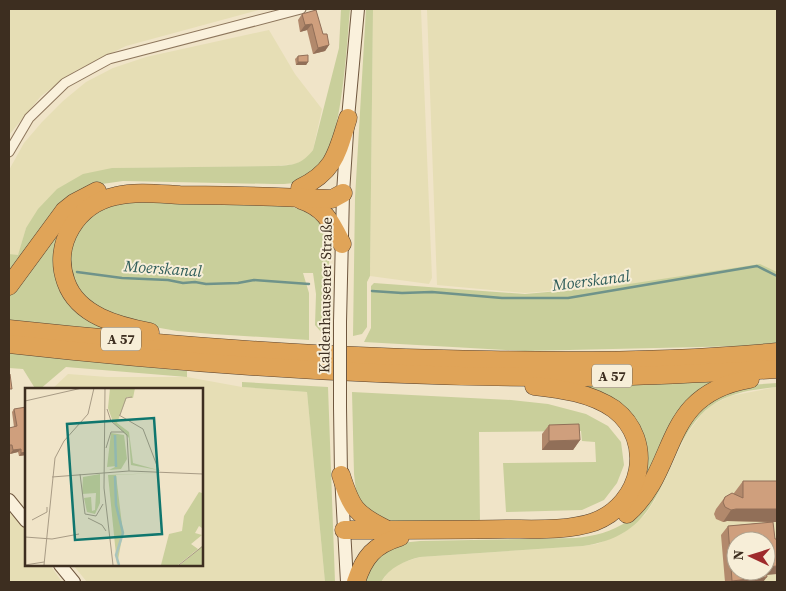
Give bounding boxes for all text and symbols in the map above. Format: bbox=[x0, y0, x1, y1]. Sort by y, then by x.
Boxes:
street label: Kaldenhausener Straße bbox=[313, 216, 337, 373]
water label: Moerskanal bbox=[122, 254, 203, 282]
water label: Moerskanal bbox=[550, 264, 632, 296]
road number: A 57 bbox=[101, 328, 141, 350]
road number: A 57 bbox=[592, 364, 632, 388]
inset map bbox=[25, 388, 202, 566]
north arrow bbox=[726, 531, 776, 581]
text: N bbox=[728, 549, 748, 561]

